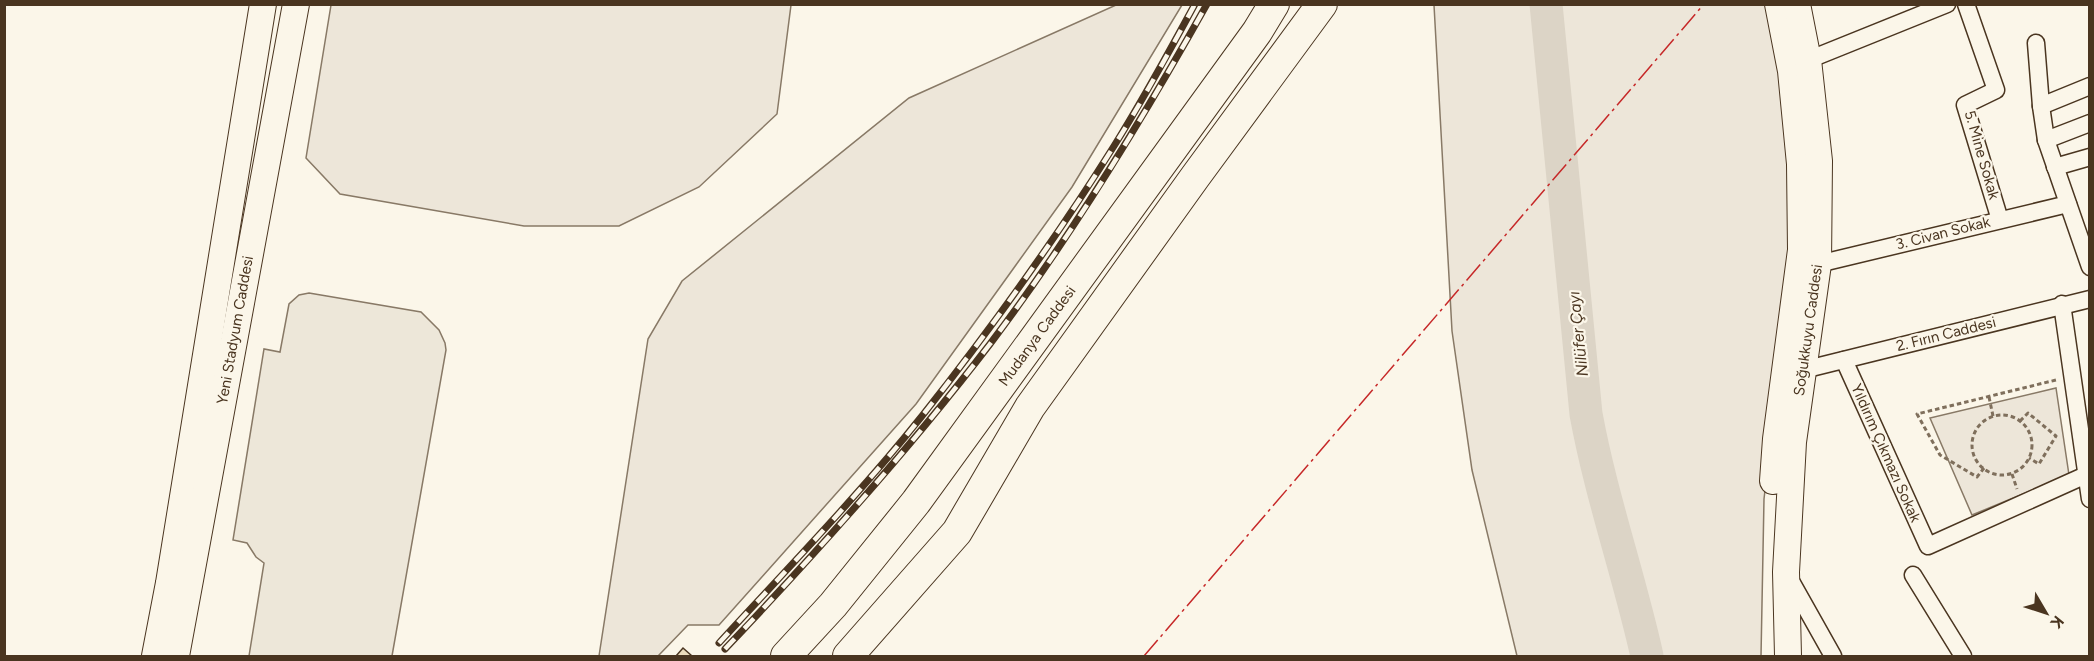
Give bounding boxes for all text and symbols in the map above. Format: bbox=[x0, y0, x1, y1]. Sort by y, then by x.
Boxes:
street label: 5. Mine Sokak bbox=[1961, 108, 2004, 202]
street label: 3. Civan Sokak bbox=[1894, 212, 1993, 253]
street label: Yeni Stadyum Caddesi bbox=[213, 254, 257, 406]
street label: Soğukkuyu Caddesi bbox=[1790, 263, 1826, 397]
street label: Mudanya Caddesi bbox=[995, 282, 1079, 390]
water label: Nilüfer Çayı bbox=[1564, 290, 1592, 378]
street label: 2. Fırın Caddesi bbox=[1894, 313, 1998, 355]
street label: Yıldırım Çıkmazı Sokak bbox=[1847, 381, 1925, 526]
north arrow bbox=[2016, 583, 2076, 643]
text: K bbox=[2046, 612, 2068, 633]

